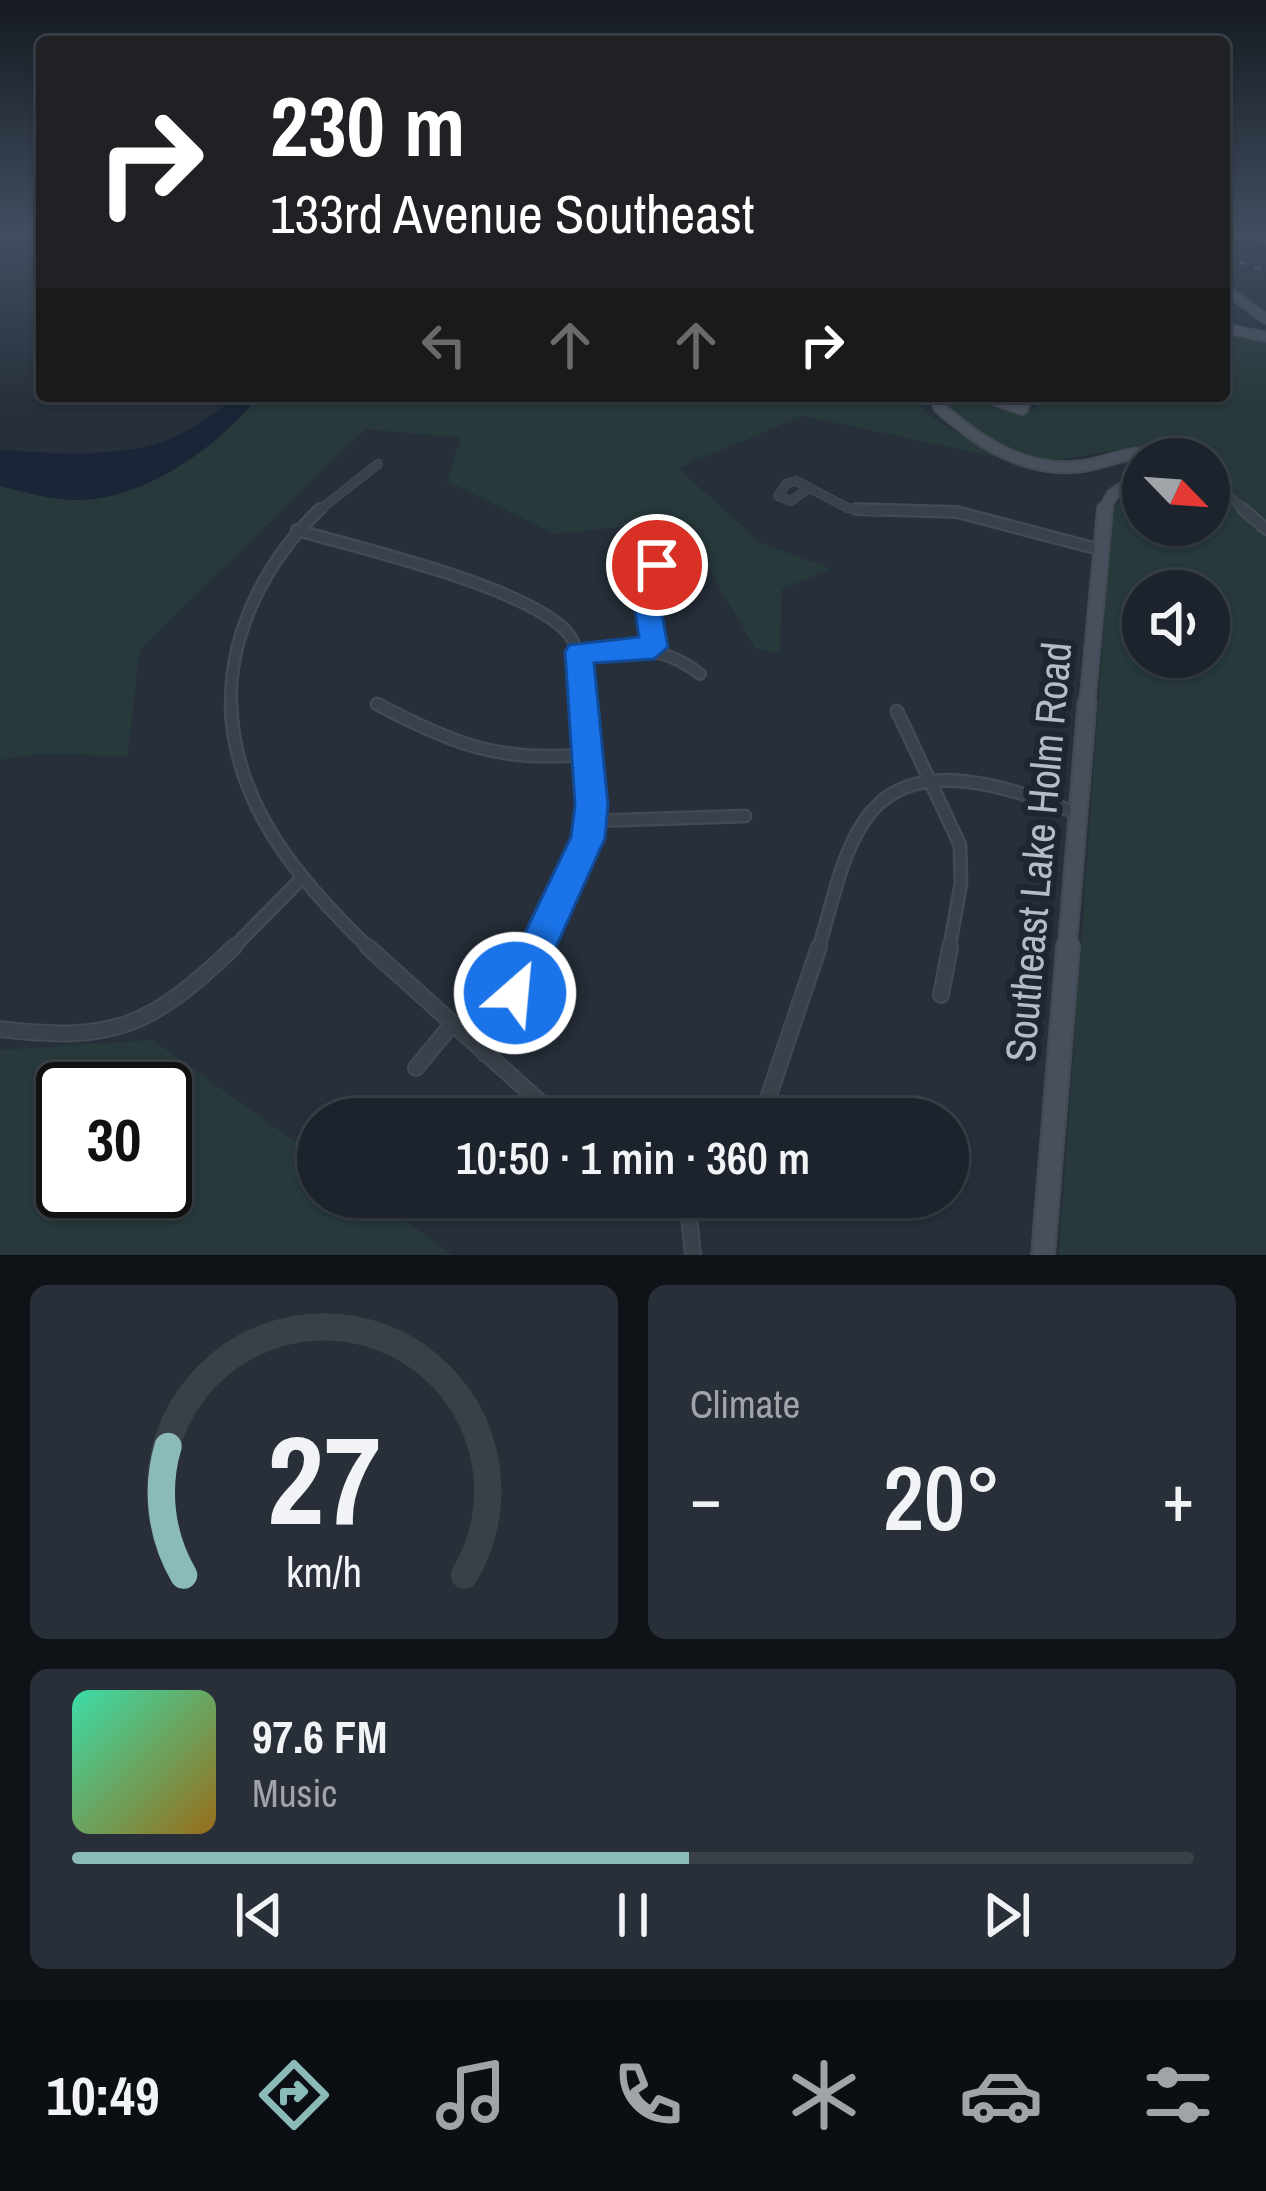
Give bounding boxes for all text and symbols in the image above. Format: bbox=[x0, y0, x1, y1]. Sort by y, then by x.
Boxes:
text: 230 m bbox=[270, 69, 465, 182]
icon: right bbox=[72, 84, 228, 240]
text: 133rd Avenue Southeast bbox=[270, 177, 754, 250]
icon: left bbox=[411, 312, 477, 378]
icon: ahead bbox=[537, 312, 603, 378]
icon: ahead bbox=[663, 312, 729, 378]
icon: right bbox=[789, 312, 855, 378]
north arrow bbox=[1122, 438, 1230, 546]
map controls bbox=[1122, 438, 1230, 678]
pin bbox=[606, 514, 708, 616]
icon: arrive bbox=[624, 532, 690, 598]
button: sound bbox=[1122, 570, 1230, 678]
street label: Southeast Lake Holm Road bbox=[992, 640, 1084, 1064]
position arrow bbox=[452, 930, 578, 1056]
speed limit sign: 30 bbox=[36, 1062, 192, 1218]
text: 10:50 · 1 min · 360 m bbox=[456, 1127, 810, 1188]
text: Climate bbox=[690, 1378, 800, 1430]
text: 27 bbox=[267, 1395, 381, 1563]
text: 20° bbox=[883, 1437, 1001, 1558]
text: − bbox=[690, 1453, 722, 1542]
text: + bbox=[1162, 1453, 1194, 1542]
text: km/h bbox=[286, 1543, 362, 1600]
text: 97.6 FM bbox=[252, 1706, 387, 1767]
text: Music bbox=[252, 1767, 337, 1819]
icon: previous bbox=[226, 1882, 292, 1948]
icon: pause bbox=[600, 1882, 666, 1948]
icon: next bbox=[974, 1882, 1040, 1948]
icon: directions bbox=[252, 2053, 336, 2137]
icon: music bbox=[429, 2053, 513, 2137]
icon: phone bbox=[606, 2053, 690, 2137]
icon: climate bbox=[782, 2053, 866, 2137]
icon: car bbox=[959, 2053, 1043, 2137]
icon: filters bbox=[1136, 2053, 1220, 2137]
text: 10:49 bbox=[46, 2059, 160, 2132]

